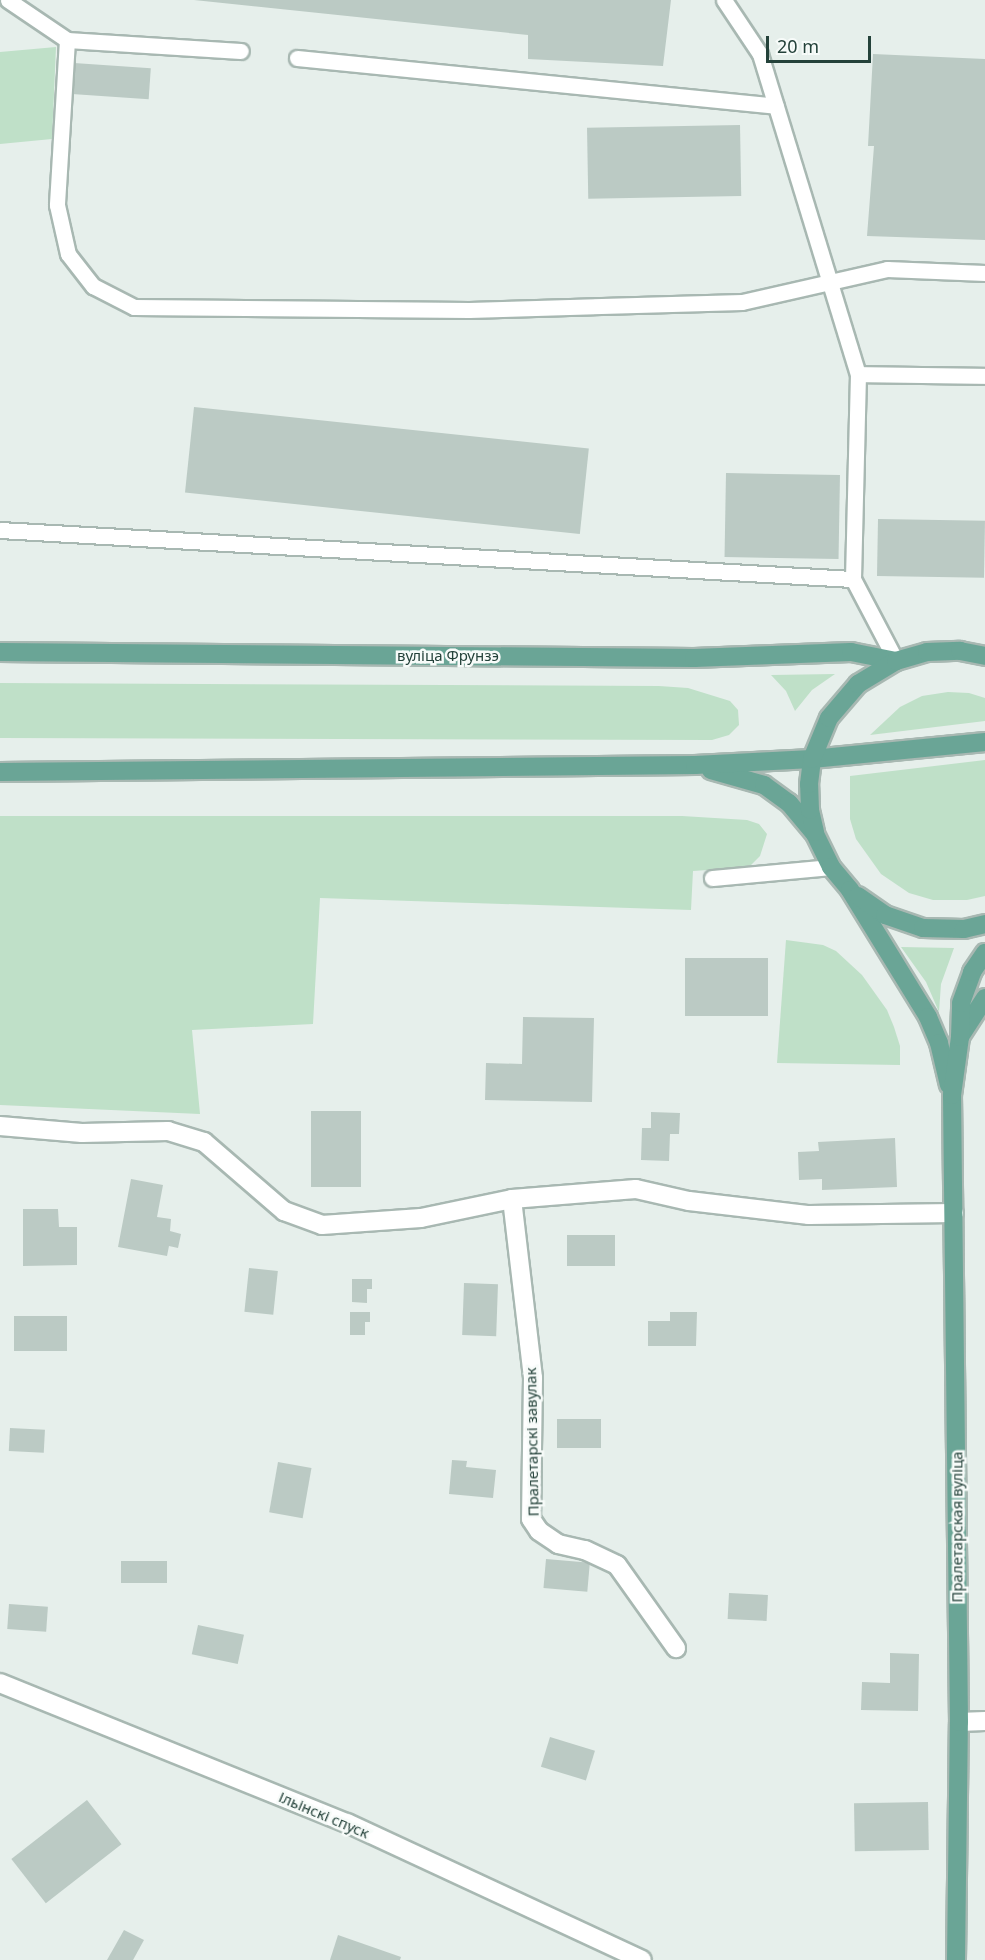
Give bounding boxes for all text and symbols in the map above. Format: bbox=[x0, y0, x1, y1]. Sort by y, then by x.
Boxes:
scale bar bbox=[769, 24, 874, 62]
text: 20 m bbox=[777, 34, 819, 58]
street label: вуліца Фрунзэ bbox=[397, 647, 499, 665]
street label: Пралетарскі завулак bbox=[522, 1367, 542, 1517]
street label: Пралетарская вуліца bbox=[948, 1451, 966, 1603]
street label: Ільінскі спуск bbox=[276, 1788, 372, 1842]

